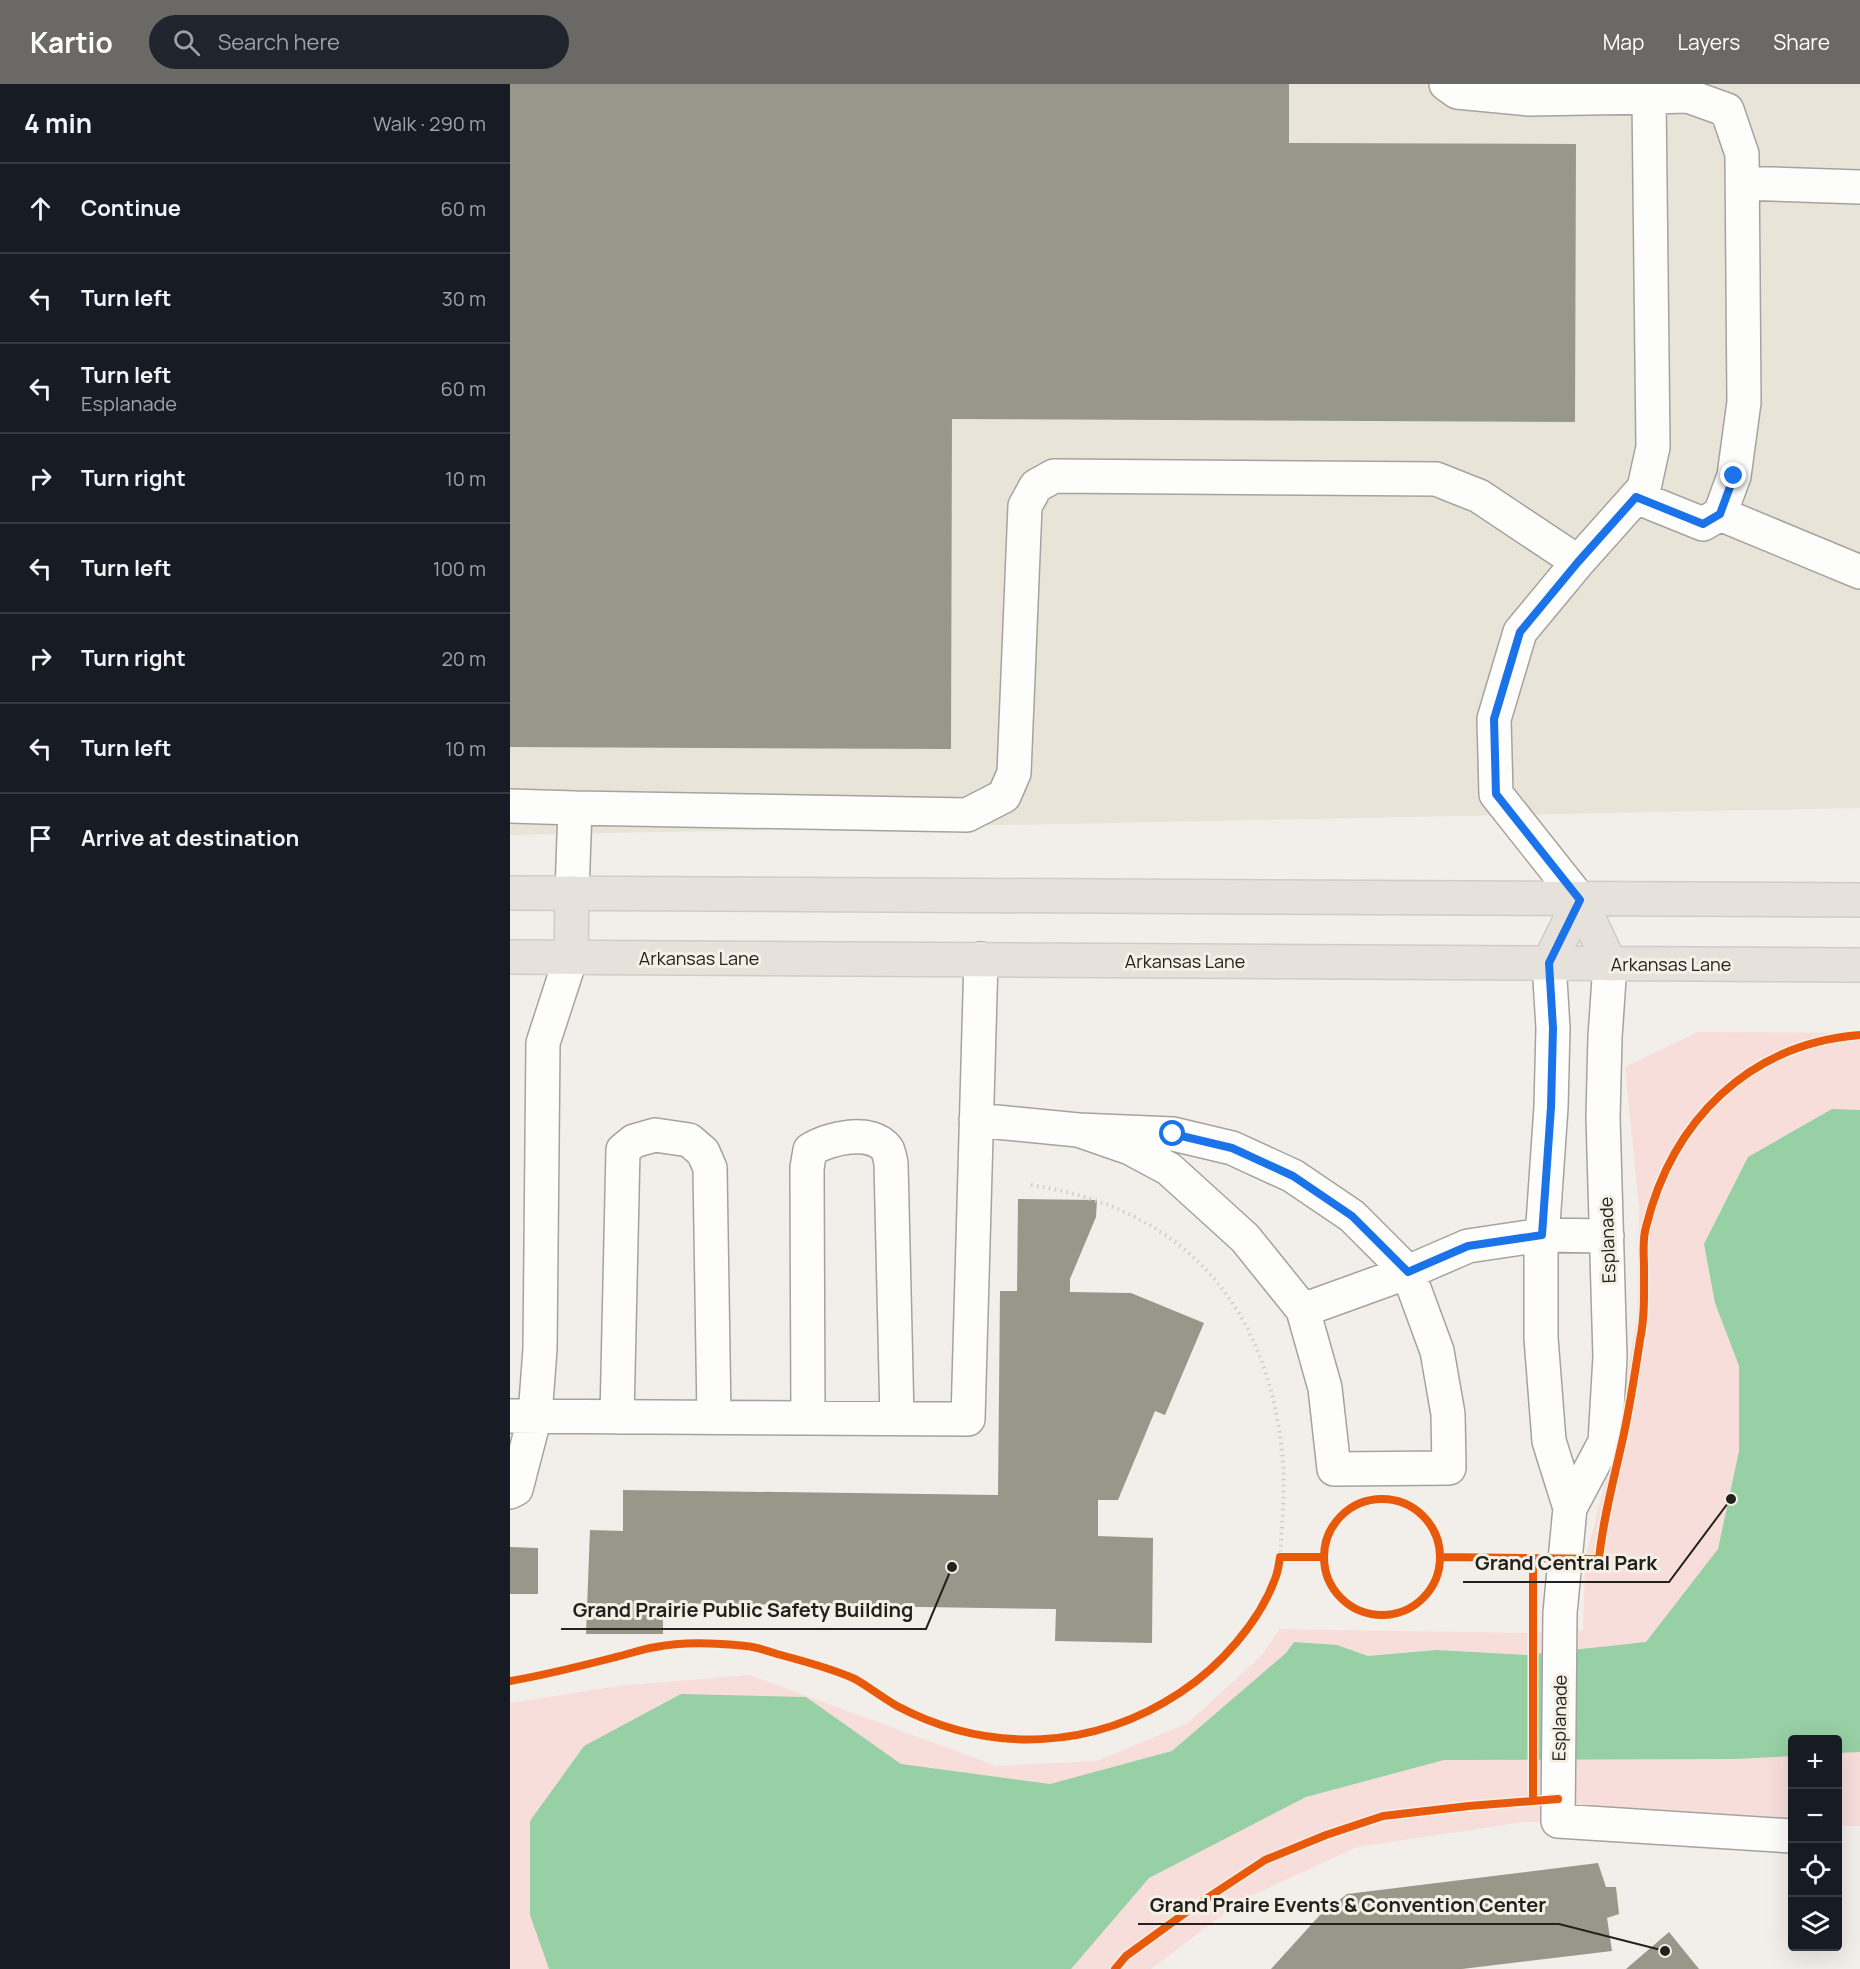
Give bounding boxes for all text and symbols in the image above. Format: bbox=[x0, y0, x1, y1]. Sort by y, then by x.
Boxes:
search box bbox=[149, 15, 569, 69]
text: Kartio bbox=[30, 23, 113, 61]
icon: search bbox=[170, 26, 203, 59]
text: Search here bbox=[218, 27, 340, 57]
text: Map bbox=[1603, 28, 1644, 56]
text: Layers bbox=[1677, 28, 1740, 56]
text: Share bbox=[1773, 28, 1830, 56]
text: 4 min bbox=[24, 105, 92, 141]
text: Walk · 290 m bbox=[373, 110, 486, 137]
icon: ahead bbox=[24, 192, 57, 225]
text: Continue bbox=[81, 193, 181, 223]
text: 60 m bbox=[440, 195, 486, 222]
icon: left bbox=[24, 282, 57, 315]
text: Turn left bbox=[81, 283, 171, 313]
text: 30 m bbox=[442, 285, 486, 312]
text: Turn left bbox=[81, 360, 171, 390]
icon: left bbox=[24, 372, 57, 405]
text: 60 m bbox=[440, 375, 486, 402]
text: Esplanade bbox=[81, 390, 177, 417]
icon: right bbox=[24, 462, 57, 495]
route end bbox=[1720, 462, 1746, 488]
text: Turn right bbox=[81, 463, 186, 493]
text: 10 m bbox=[445, 465, 486, 492]
icon: left bbox=[24, 552, 57, 585]
text: Turn left bbox=[81, 553, 171, 583]
text: 100 m bbox=[433, 555, 486, 582]
icon: right bbox=[24, 642, 57, 675]
text: Turn right bbox=[81, 643, 186, 673]
text: 20 m bbox=[441, 645, 486, 672]
icon: left bbox=[24, 732, 57, 765]
text: Turn left bbox=[81, 733, 171, 763]
text: 10 m bbox=[445, 735, 486, 762]
icon: arrive bbox=[24, 822, 57, 855]
text: Arrive at destination bbox=[81, 823, 299, 853]
street label: Arkansas Lane bbox=[639, 946, 759, 970]
street label: Arkansas Lane bbox=[1125, 949, 1245, 973]
street label: Arkansas Lane bbox=[1611, 952, 1731, 976]
route start bbox=[1159, 1120, 1185, 1146]
street label: Esplanade bbox=[1593, 1196, 1621, 1284]
callout: Grand Central Park bbox=[1463, 1544, 1669, 1582]
text: Grand Central Park bbox=[1475, 1549, 1658, 1576]
callout: Grand Prairie Public Safety Building bbox=[561, 1591, 926, 1629]
text: Grand Prairie Public Safety Building bbox=[573, 1596, 913, 1623]
street label: Esplanade bbox=[1546, 1675, 1572, 1761]
map controls bbox=[1788, 1735, 1842, 1951]
button: + bbox=[1788, 1735, 1842, 1789]
button: − bbox=[1788, 1789, 1842, 1843]
button: locate bbox=[1788, 1843, 1842, 1897]
callout: Grand Praire Events & Convention Center bbox=[1138, 1886, 1559, 1924]
text: Grand Praire Events & Convention Center bbox=[1150, 1891, 1546, 1918]
button: layers bbox=[1788, 1897, 1842, 1951]

